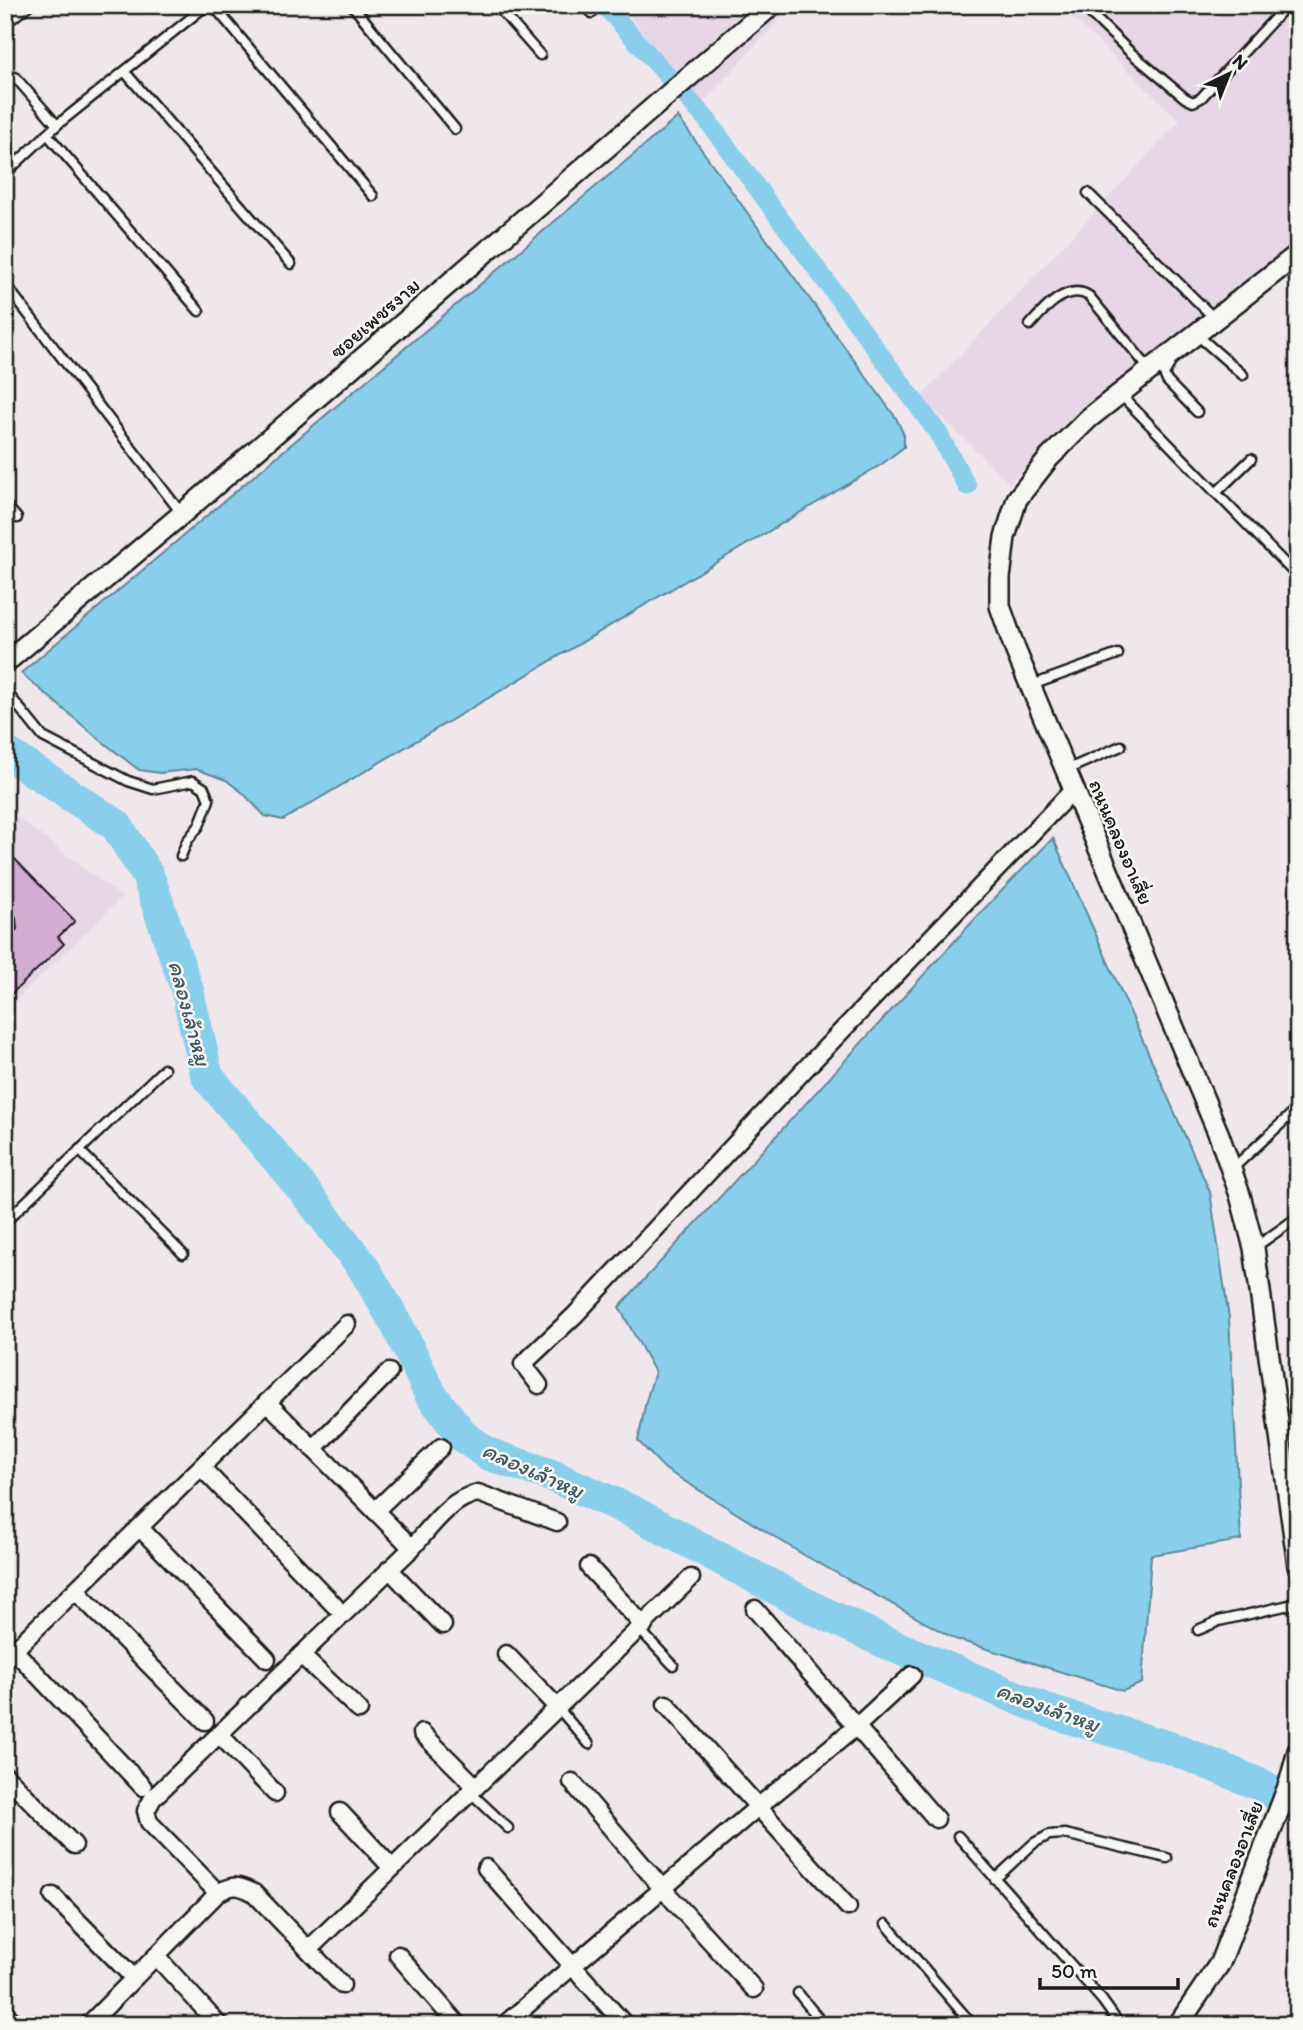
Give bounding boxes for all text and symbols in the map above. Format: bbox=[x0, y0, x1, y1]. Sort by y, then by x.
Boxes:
north arrow bbox=[1194, 38, 1264, 108]
text: N bbox=[1228, 49, 1253, 75]
street label: ซอยเพชรงาม bbox=[325, 272, 425, 363]
street label: ถนนคลองอาเสี่ย bbox=[1084, 775, 1159, 908]
water label: คลองเล้าหมู bbox=[162, 957, 218, 1071]
water label: คลองเล้าหมู bbox=[478, 1435, 590, 1506]
water label: คลองเล้าหมู bbox=[992, 1675, 1105, 1740]
street label: ถนนคลองอาเสี่ย bbox=[1197, 1797, 1268, 1931]
scale bar bbox=[1040, 1946, 1179, 1990]
text: 50 m bbox=[1051, 1958, 1098, 1983]

